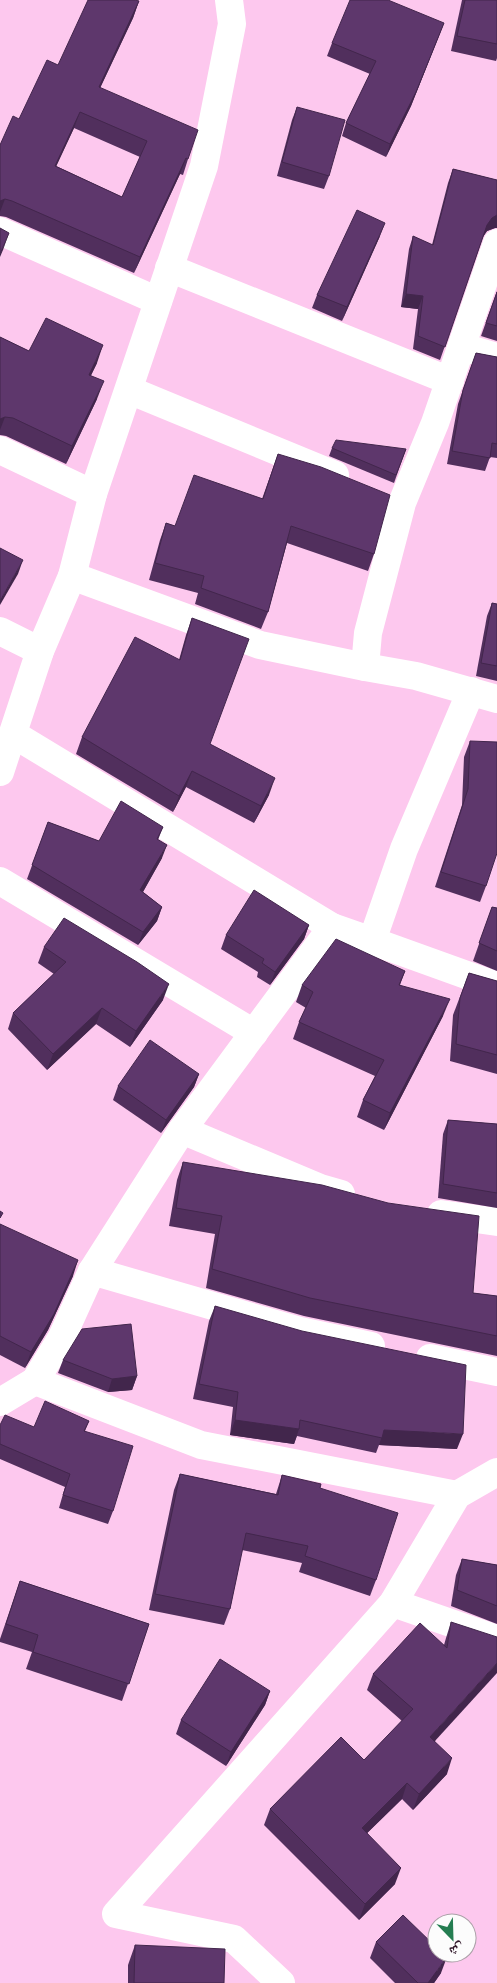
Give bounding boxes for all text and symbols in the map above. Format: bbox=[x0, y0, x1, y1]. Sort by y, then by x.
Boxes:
north arrow bbox=[427, 1913, 477, 1963]
text: ش bbox=[446, 1937, 467, 1961]

